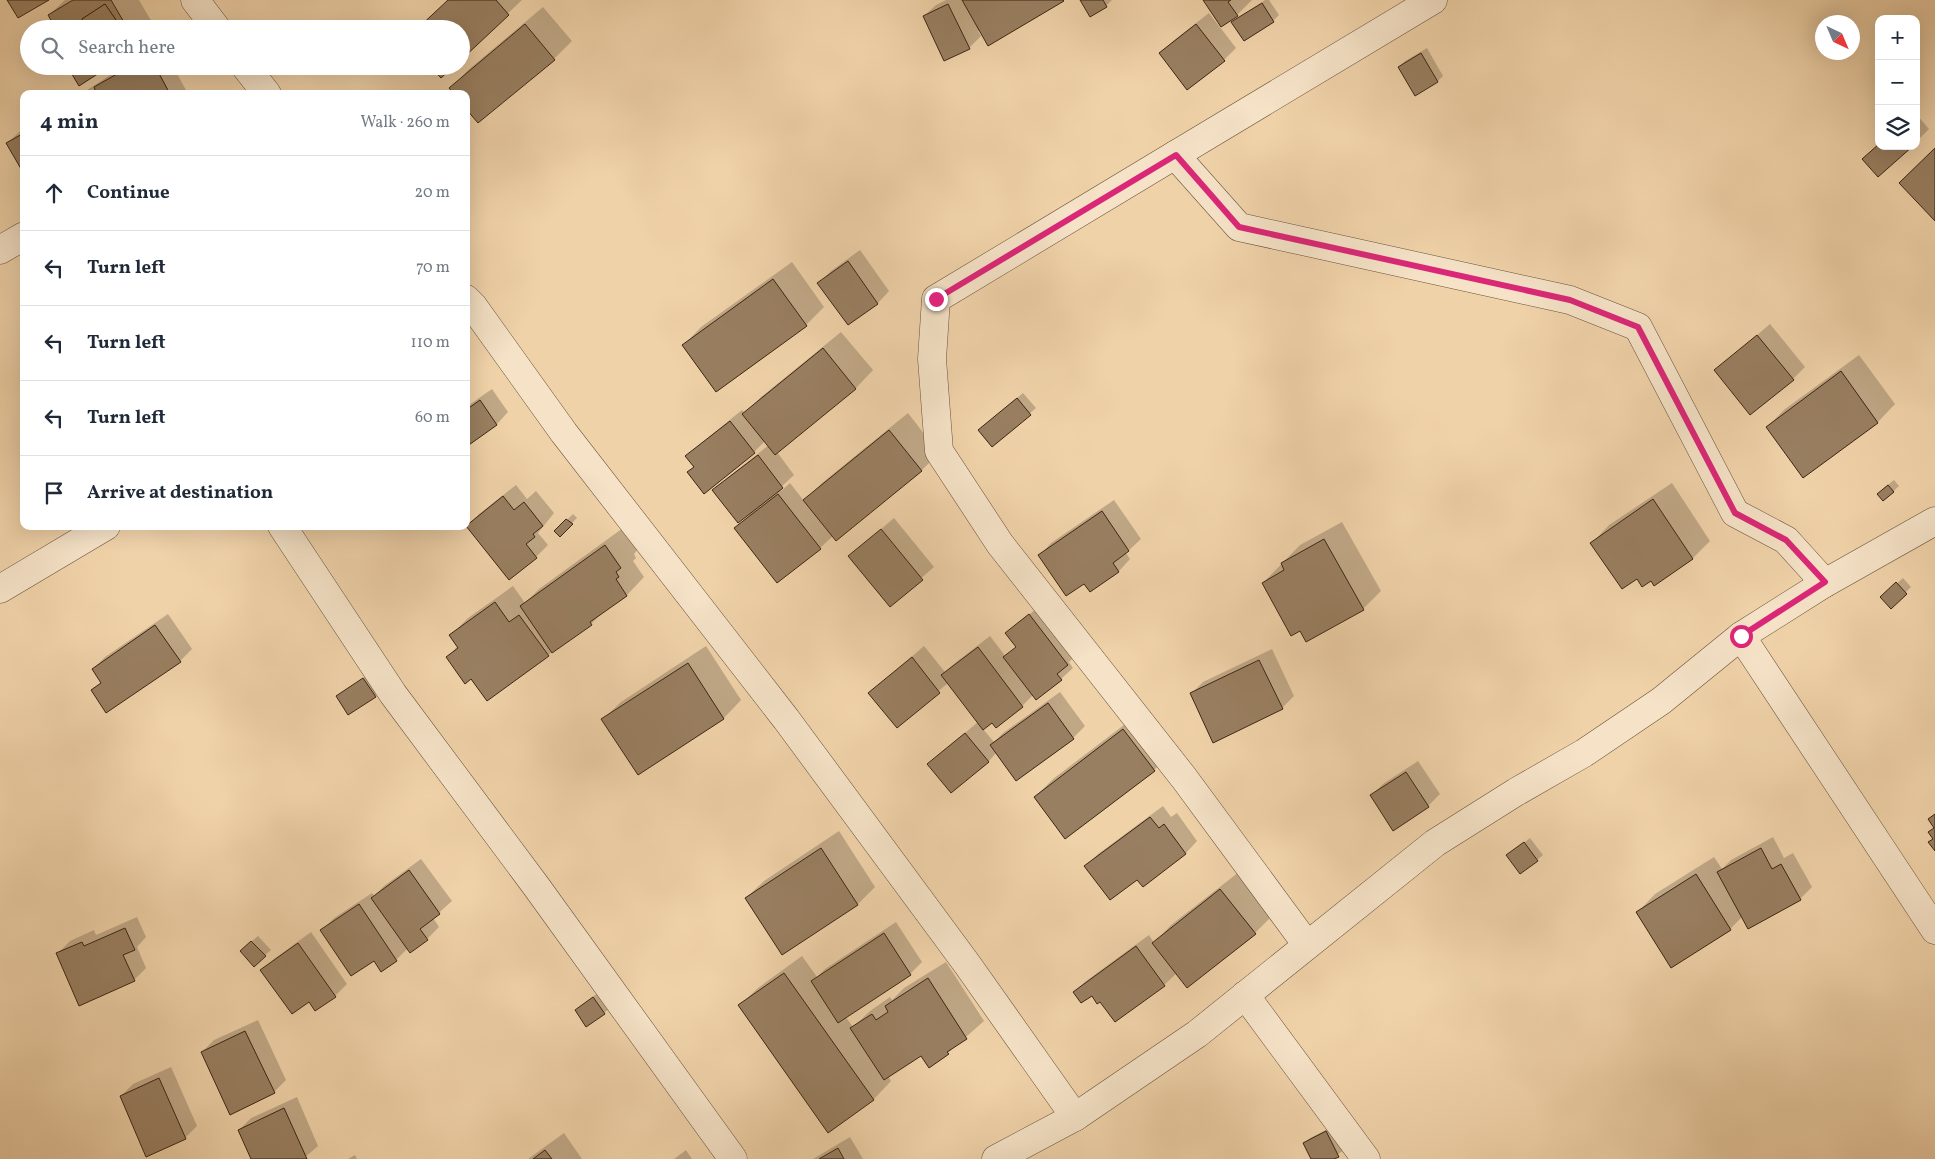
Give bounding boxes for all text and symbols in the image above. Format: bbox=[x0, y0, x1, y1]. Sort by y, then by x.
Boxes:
north arrow bbox=[1815, 15, 1860, 60]
map controls bbox=[1875, 15, 1920, 150]
button: + bbox=[1875, 15, 1920, 60]
search box bbox=[20, 20, 470, 75]
icon: search bbox=[38, 34, 66, 62]
text: Search here bbox=[78, 35, 175, 61]
button: − bbox=[1875, 60, 1920, 105]
button: layers bbox=[1875, 105, 1920, 150]
text: 4 min bbox=[40, 108, 99, 137]
text: Walk · 260 m bbox=[360, 112, 450, 134]
icon: ahead bbox=[40, 179, 68, 207]
text: Continue bbox=[87, 180, 170, 206]
text: 20 m bbox=[415, 182, 450, 204]
icon: left bbox=[40, 254, 68, 282]
text: Turn left bbox=[87, 255, 166, 281]
text: 70 m bbox=[416, 257, 450, 279]
route end bbox=[925, 288, 948, 311]
icon: left bbox=[40, 329, 68, 357]
text: Turn left bbox=[87, 330, 166, 356]
text: 110 m bbox=[411, 332, 450, 354]
icon: left bbox=[40, 404, 68, 432]
text: Turn left bbox=[87, 405, 166, 431]
text: 60 m bbox=[415, 407, 450, 429]
icon: arrive bbox=[40, 479, 68, 507]
text: Arrive at destination bbox=[87, 480, 273, 506]
route start bbox=[1730, 625, 1753, 648]

